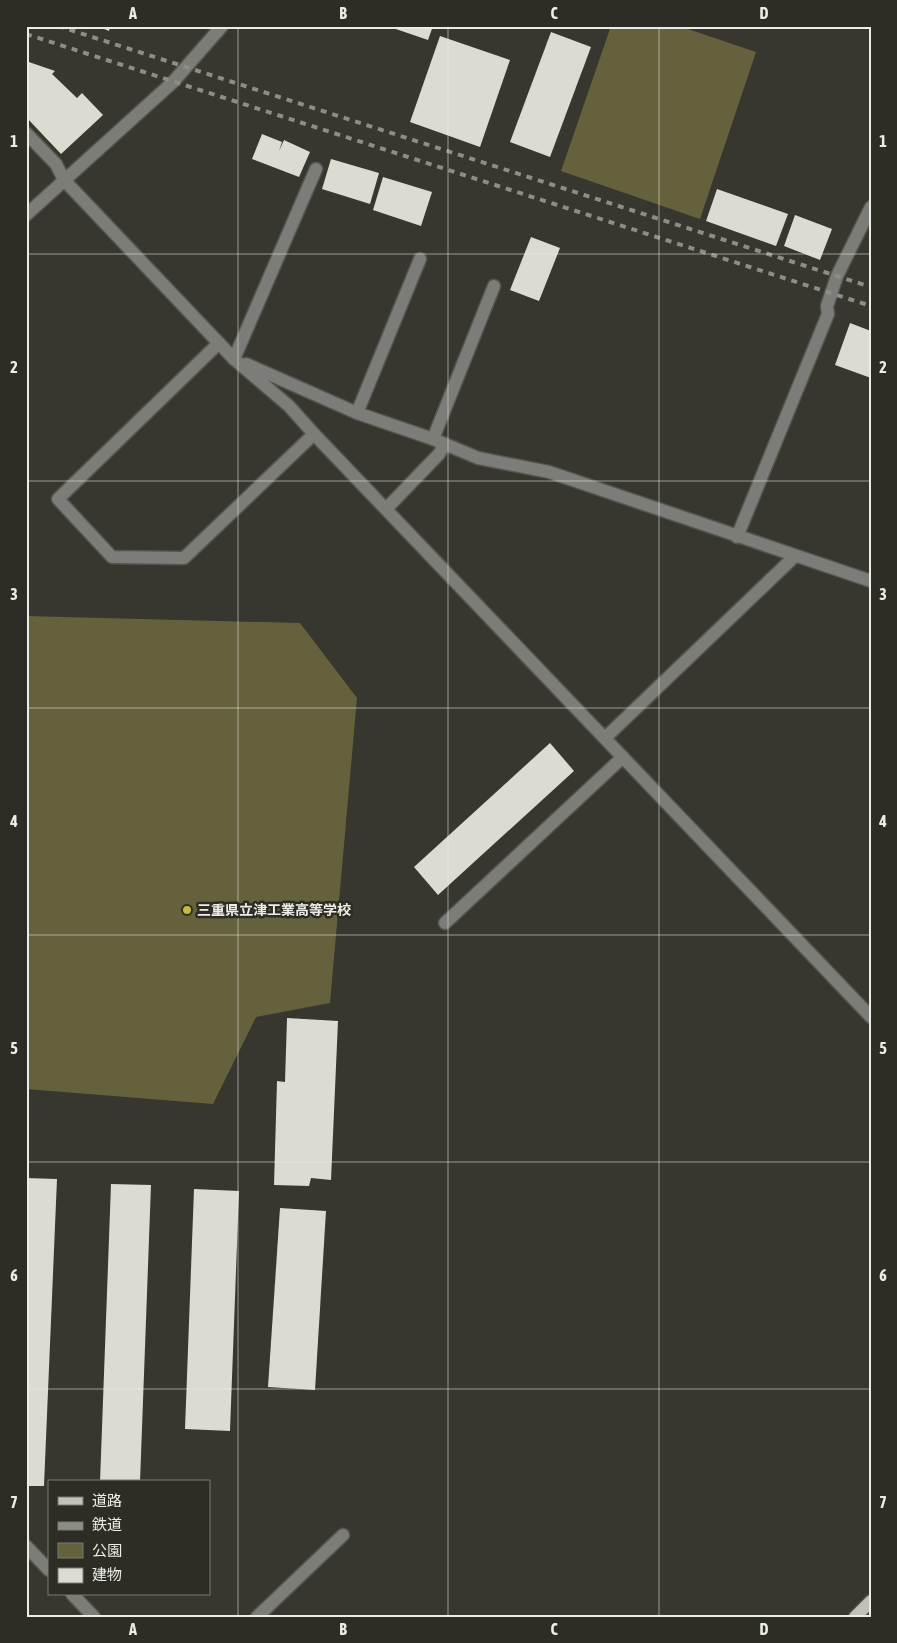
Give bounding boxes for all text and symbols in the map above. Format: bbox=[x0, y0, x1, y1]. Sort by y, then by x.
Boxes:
text: A bbox=[128, 4, 137, 22]
text: B bbox=[339, 4, 347, 22]
text: C bbox=[550, 4, 558, 22]
text: D bbox=[760, 4, 769, 22]
text: 1 bbox=[10, 132, 18, 150]
text: 1 bbox=[879, 132, 887, 150]
text: 2 bbox=[10, 358, 18, 376]
text: 2 bbox=[879, 358, 887, 376]
text: 3 bbox=[10, 585, 18, 603]
text: 3 bbox=[879, 585, 887, 603]
text: 4 bbox=[9, 812, 18, 830]
text: 4 bbox=[878, 812, 887, 830]
place label: 三重県立津工業高等学校 bbox=[197, 902, 351, 918]
marker: 三重県立津工業高等学校 bbox=[181, 904, 193, 916]
text: 5 bbox=[10, 1039, 18, 1057]
text: 5 bbox=[879, 1039, 887, 1057]
text: 6 bbox=[10, 1266, 18, 1284]
text: 6 bbox=[879, 1266, 887, 1284]
legend bbox=[48, 1480, 210, 1596]
text: 道路 bbox=[92, 1492, 122, 1509]
text: 7 bbox=[10, 1493, 18, 1511]
text: 7 bbox=[879, 1493, 887, 1511]
text: 鉄道 bbox=[92, 1516, 122, 1533]
text: 公園 bbox=[92, 1542, 122, 1559]
text: 建物 bbox=[92, 1566, 122, 1583]
text: A bbox=[128, 1620, 137, 1638]
text: B bbox=[339, 1620, 347, 1638]
text: C bbox=[550, 1620, 558, 1638]
text: D bbox=[760, 1620, 769, 1638]

